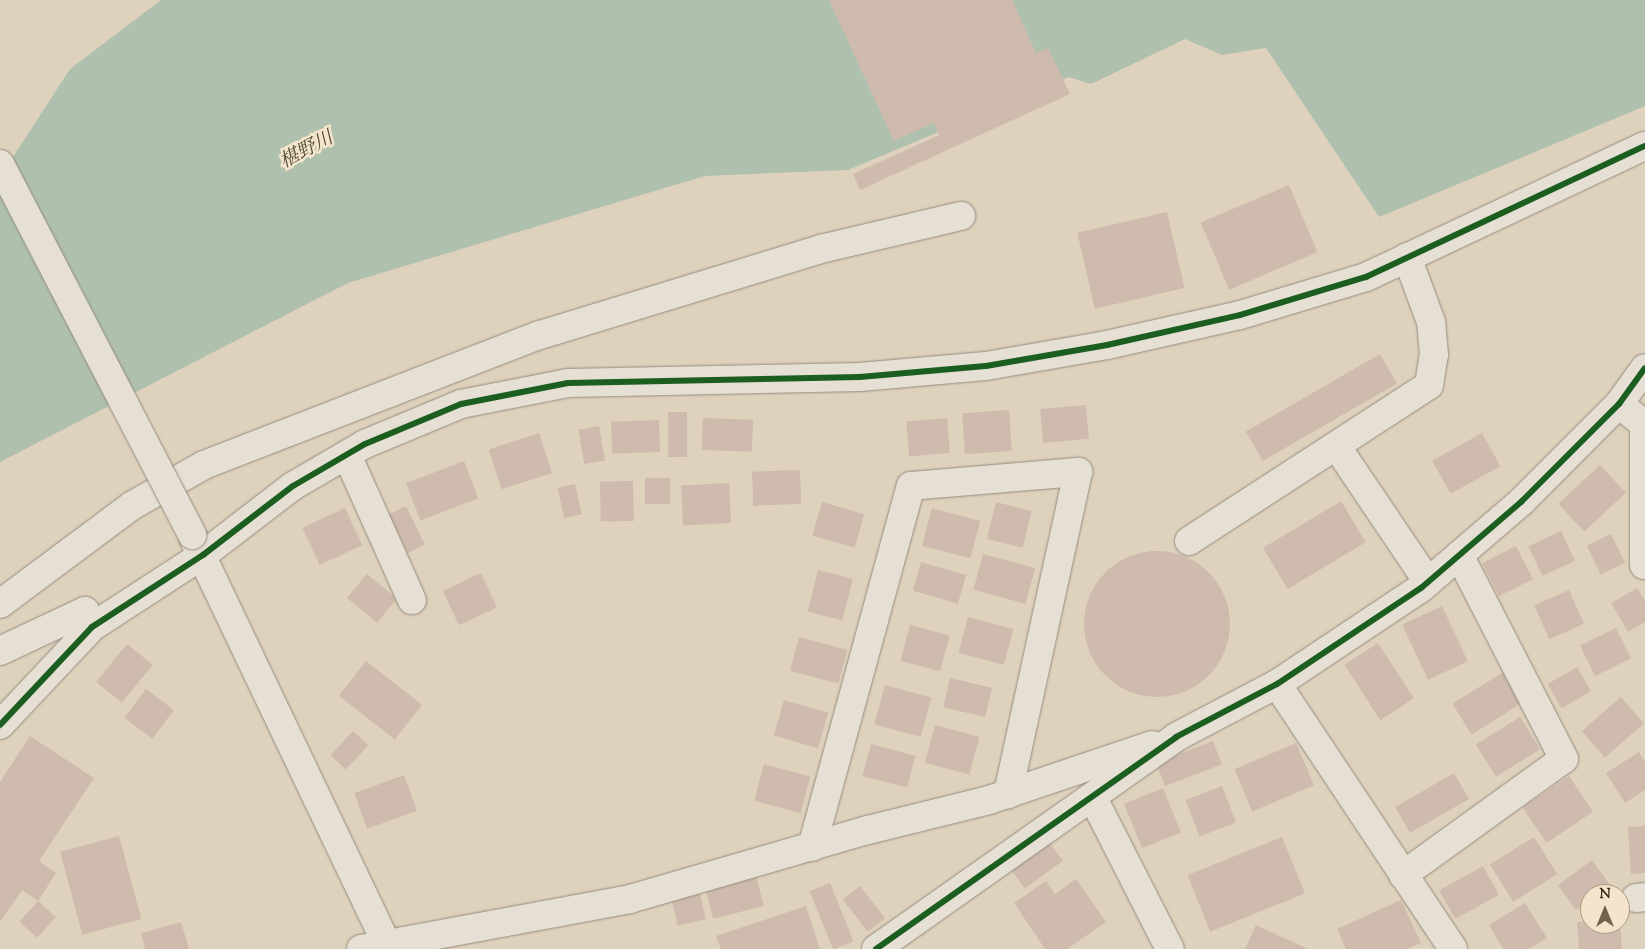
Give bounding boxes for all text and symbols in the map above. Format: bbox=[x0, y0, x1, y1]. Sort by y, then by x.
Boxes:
water label: 椹野川 bbox=[276, 128, 338, 174]
north arrow bbox=[1580, 884, 1630, 934]
text: N bbox=[1599, 885, 1611, 905]

